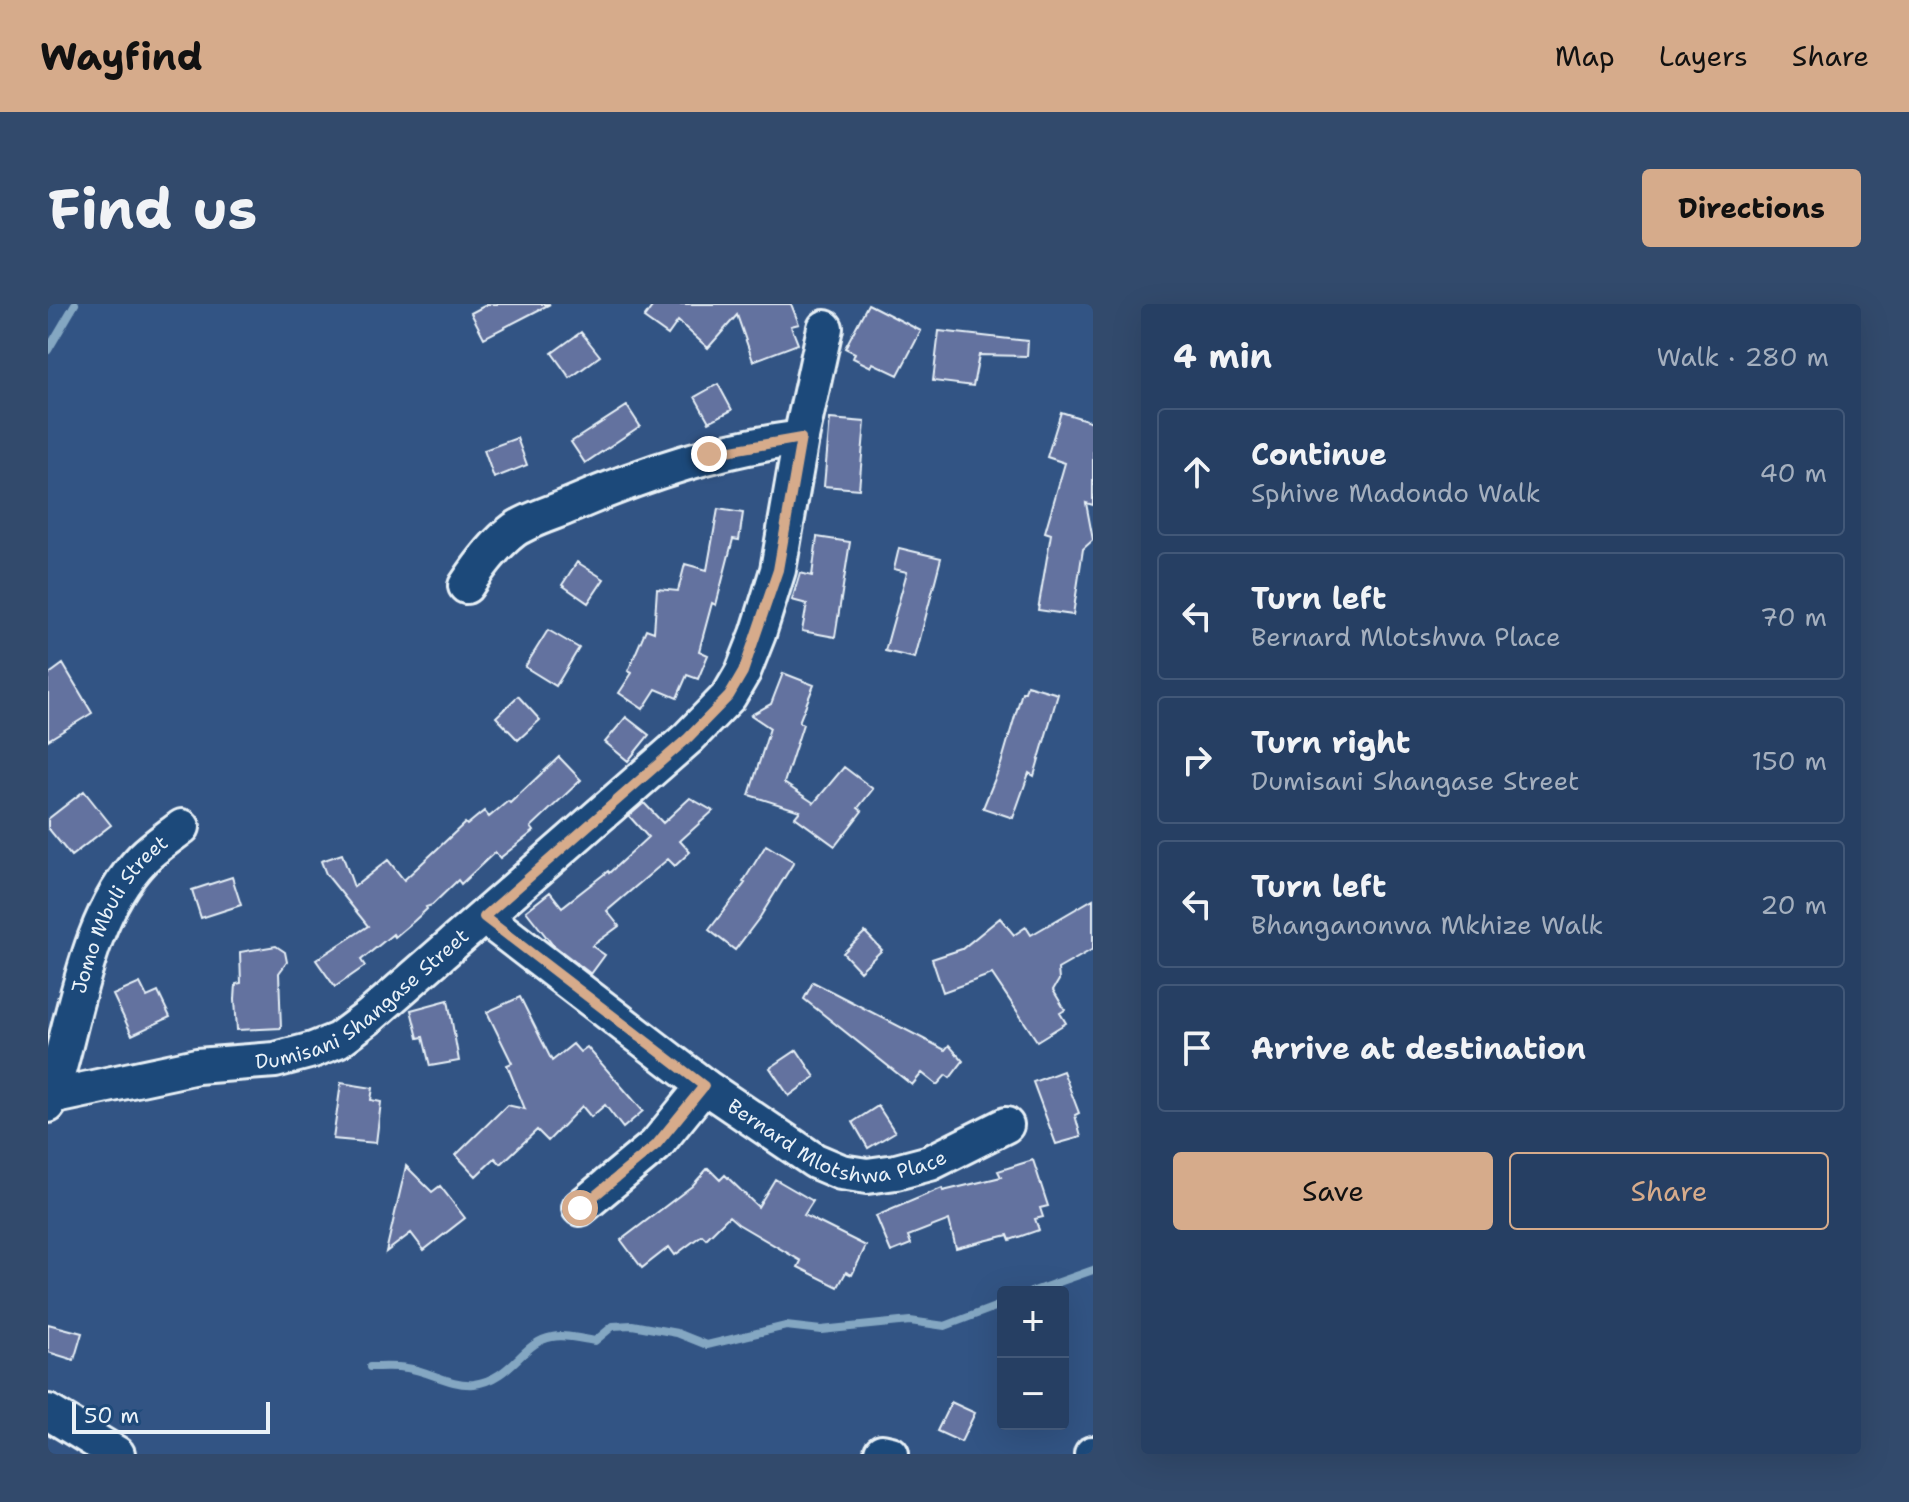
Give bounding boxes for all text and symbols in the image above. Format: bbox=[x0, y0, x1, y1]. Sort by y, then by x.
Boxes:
text: Wayfind bbox=[40, 31, 203, 82]
text: Map bbox=[1555, 37, 1615, 75]
text: Layers bbox=[1659, 37, 1748, 75]
text: Share bbox=[1792, 37, 1869, 75]
button: Directions bbox=[1642, 169, 1861, 247]
text: Find us bbox=[48, 171, 257, 246]
text: 4 min bbox=[1173, 333, 1272, 379]
text: Walk · 280 m bbox=[1657, 339, 1829, 374]
text: Continue bbox=[1251, 434, 1387, 475]
route end bbox=[691, 436, 727, 472]
icon: ahead bbox=[1175, 450, 1219, 494]
text: 40 m bbox=[1760, 455, 1827, 490]
text: Sphiwe Madondo Walk bbox=[1251, 475, 1541, 510]
text: Turn left bbox=[1251, 578, 1386, 619]
icon: left bbox=[1175, 594, 1219, 638]
text: 70 m bbox=[1760, 599, 1827, 634]
text: Bernard Mlotshwa Place bbox=[1251, 619, 1561, 654]
text: Turn right bbox=[1251, 722, 1410, 763]
icon: right bbox=[1175, 738, 1219, 782]
text: 150 m bbox=[1751, 743, 1827, 778]
text: Dumisani Shangase Street bbox=[1251, 763, 1579, 798]
street label: Jomo Mbuli Street bbox=[66, 829, 173, 996]
text: Turn left bbox=[1251, 866, 1386, 907]
icon: left bbox=[1175, 882, 1219, 926]
text: 20 m bbox=[1760, 887, 1827, 922]
text: Bhanganonwa Mkhize Walk bbox=[1251, 907, 1604, 942]
street label: Dumisani Shangase Street bbox=[254, 923, 474, 1074]
icon: arrive bbox=[1175, 1026, 1219, 1070]
text: Arrive at destination bbox=[1251, 1028, 1586, 1069]
street label: Bernard Mlotshwa Place bbox=[723, 1093, 951, 1190]
button: Save bbox=[1173, 1152, 1493, 1230]
button: Share bbox=[1509, 1152, 1829, 1230]
route start bbox=[562, 1190, 598, 1226]
map controls bbox=[997, 1286, 1069, 1430]
button: + bbox=[997, 1286, 1069, 1358]
button: − bbox=[997, 1358, 1069, 1430]
scale bar bbox=[72, 1398, 270, 1434]
text: 50 m bbox=[84, 1401, 139, 1430]

